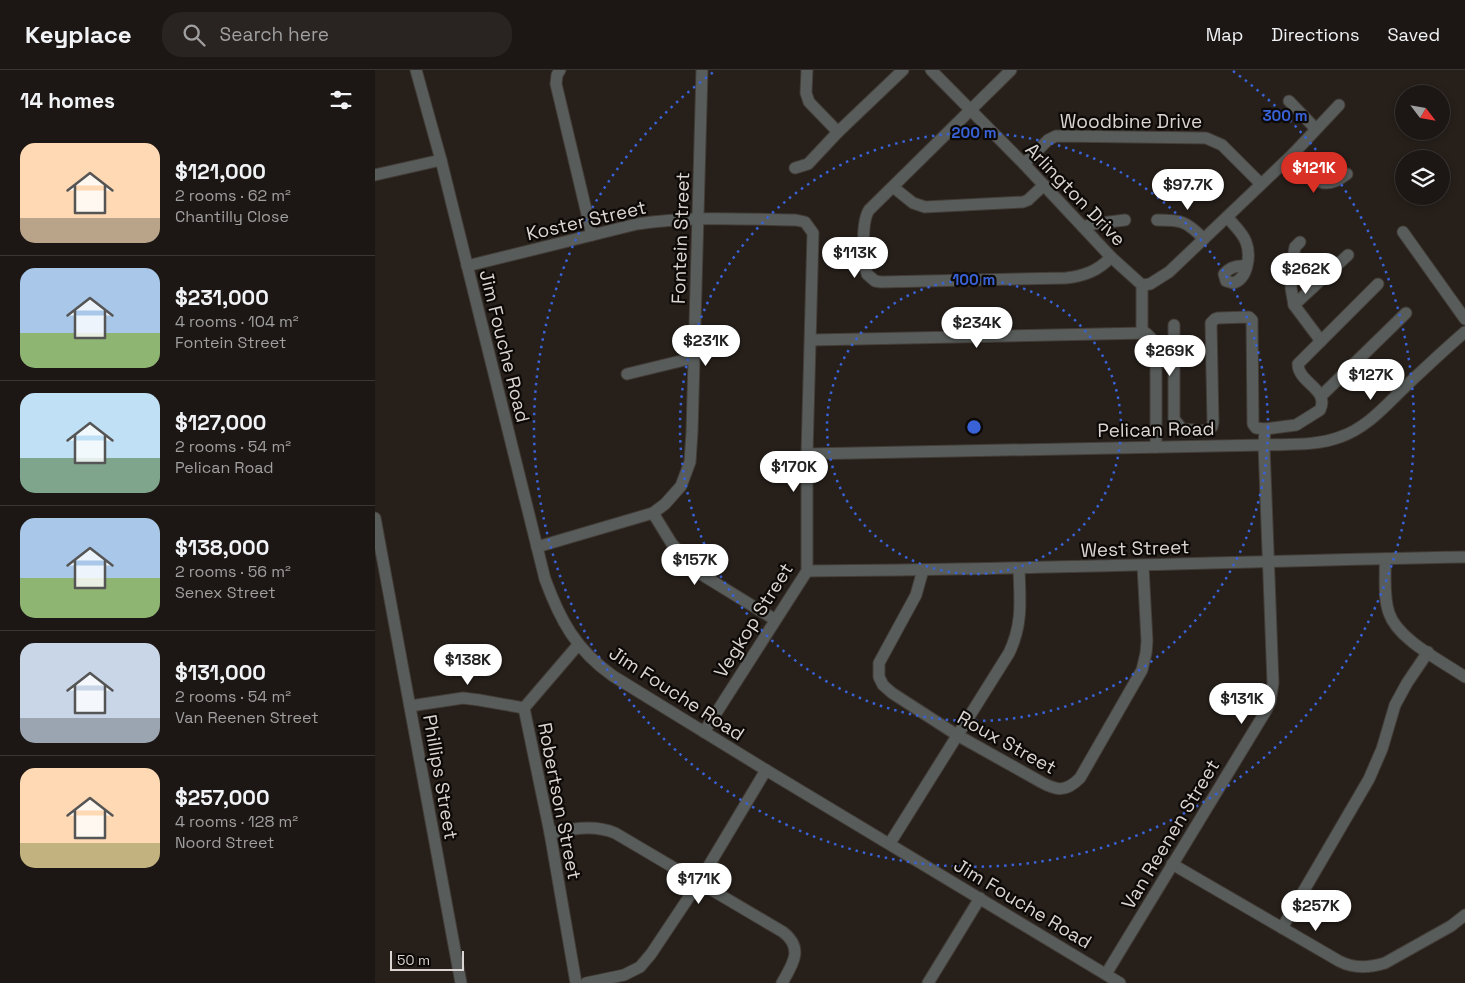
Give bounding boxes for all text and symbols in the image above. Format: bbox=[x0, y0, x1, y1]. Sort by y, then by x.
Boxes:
search box bbox=[162, 12, 512, 57]
text: Keyplace bbox=[25, 19, 132, 50]
icon: search bbox=[180, 21, 208, 49]
text: Search here bbox=[220, 22, 329, 47]
text: Map bbox=[1206, 23, 1243, 46]
text: Directions bbox=[1271, 23, 1360, 46]
text: Saved bbox=[1388, 23, 1440, 46]
north arrow bbox=[1395, 85, 1450, 140]
map controls bbox=[1395, 85, 1450, 205]
icon: filters bbox=[327, 86, 355, 114]
text: 14 homes bbox=[20, 87, 115, 114]
text: 300 m bbox=[1262, 106, 1308, 125]
street label: Woodbine Drive bbox=[1060, 109, 1202, 134]
text: 200 m bbox=[952, 123, 996, 142]
street label: Arlington Drive bbox=[1020, 137, 1131, 251]
button: layers bbox=[1395, 150, 1450, 205]
pin: $121K bbox=[1279, 152, 1349, 194]
text: $121K bbox=[1292, 157, 1336, 178]
text: $121,000 bbox=[175, 158, 266, 185]
icon: home bbox=[60, 163, 120, 223]
pin: $97.7K bbox=[1147, 168, 1229, 211]
street label: Fontein Street bbox=[666, 172, 695, 304]
text: $97.7K bbox=[1163, 174, 1213, 195]
text: 2 rooms · 62 m² bbox=[175, 185, 291, 206]
street label: Koster Street bbox=[524, 195, 649, 246]
text: Chantilly Close bbox=[175, 206, 289, 227]
pin: $113K bbox=[820, 236, 890, 279]
text: $113K bbox=[833, 242, 877, 263]
pin: $262K bbox=[1271, 252, 1341, 295]
text: $262K bbox=[1282, 258, 1330, 279]
street label: Jim Fouche Road bbox=[473, 267, 536, 425]
text: 100 m bbox=[953, 270, 995, 289]
text: $231,000 bbox=[175, 284, 269, 311]
icon: home bbox=[60, 288, 120, 348]
pin: $234K bbox=[942, 306, 1012, 349]
text: 4 rooms · 104 m² bbox=[175, 311, 299, 332]
text: $234K bbox=[952, 312, 1002, 333]
pin: $231K bbox=[671, 324, 741, 367]
text: $231K bbox=[683, 330, 729, 351]
text: Fontein Street bbox=[175, 332, 286, 353]
pin: $269K bbox=[1135, 334, 1205, 377]
text: $269K bbox=[1146, 340, 1195, 361]
pin: $127K bbox=[1336, 358, 1406, 401]
text: $127K bbox=[1348, 364, 1394, 385]
text: $127,000 bbox=[175, 409, 266, 436]
icon: home bbox=[60, 413, 120, 473]
street label: Pelican Road bbox=[1097, 416, 1215, 443]
centre of rings bbox=[965, 418, 983, 436]
text: 2 rooms · 54 m² bbox=[175, 436, 291, 457]
pin: $170K bbox=[759, 450, 829, 493]
text: $170K bbox=[771, 456, 817, 477]
text: Pelican Road bbox=[175, 457, 274, 478]
text: $138,000 bbox=[175, 534, 269, 561]
street label: West Street bbox=[1080, 534, 1190, 563]
icon: home bbox=[60, 538, 120, 598]
pin: $157K bbox=[660, 544, 730, 586]
text: $157K bbox=[672, 549, 718, 570]
street label: Vegkop Street bbox=[708, 558, 799, 683]
text: 2 rooms · 56 m² bbox=[175, 561, 291, 582]
text: Senex Street bbox=[175, 582, 276, 603]
street label: Jim Fouche Road bbox=[604, 640, 749, 747]
pin: $138K bbox=[433, 644, 503, 686]
text: $138K bbox=[445, 649, 491, 670]
text: $131,000 bbox=[175, 659, 266, 686]
icon: home bbox=[60, 663, 120, 723]
pin: $131K bbox=[1207, 682, 1277, 725]
text: 2 rooms · 54 m² bbox=[175, 686, 291, 707]
text: $131K bbox=[1220, 688, 1264, 709]
street label: Roux Street bbox=[953, 705, 1061, 780]
text: Van Reenen Street bbox=[175, 707, 319, 728]
street label: Phillips Street bbox=[417, 712, 464, 842]
street label: Robertson Street bbox=[532, 720, 587, 882]
street label: Van Reenen Street bbox=[1116, 755, 1225, 914]
text: $257,000 bbox=[175, 784, 270, 811]
icon: home bbox=[60, 788, 120, 848]
text: 4 rooms · 128 m² bbox=[175, 811, 298, 832]
text: Noord Street bbox=[175, 832, 274, 853]
street label: Jim Fouche Road bbox=[949, 852, 1096, 954]
pin: $171K bbox=[664, 862, 734, 905]
text: $171K bbox=[678, 868, 720, 889]
pin: $257K bbox=[1281, 890, 1351, 932]
text: $257K bbox=[1292, 895, 1340, 916]
scale bar bbox=[390, 948, 464, 971]
text: 50 m bbox=[397, 951, 430, 969]

